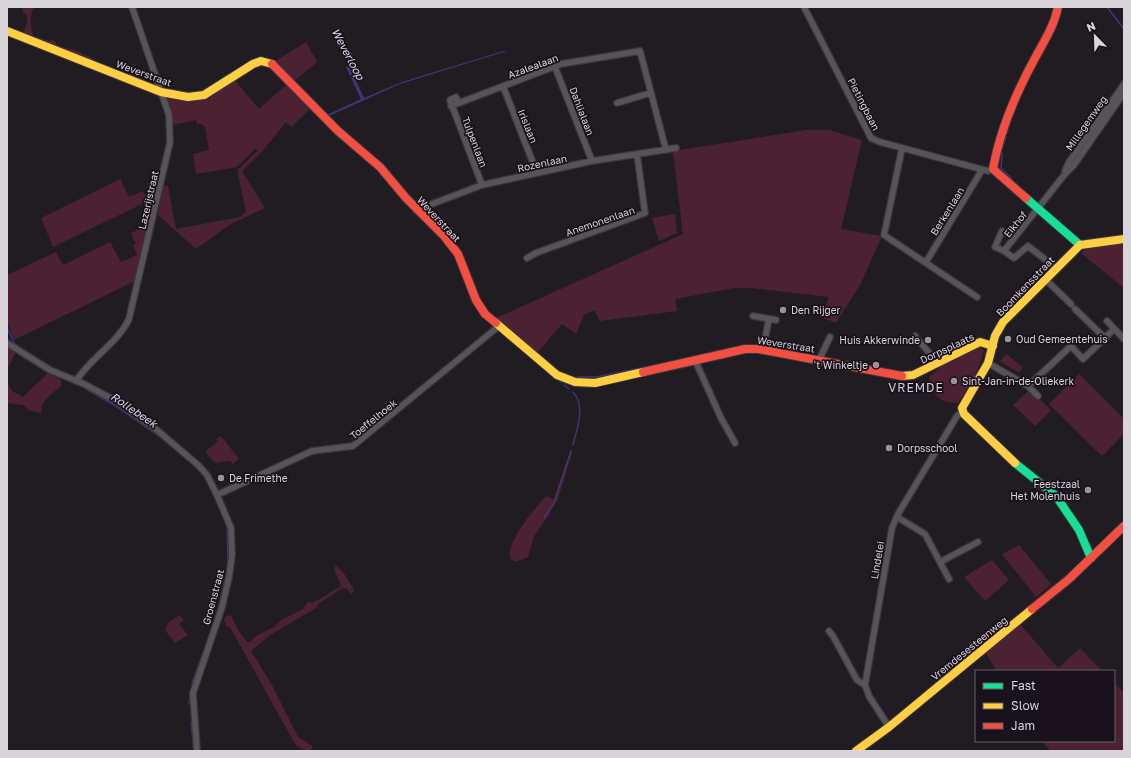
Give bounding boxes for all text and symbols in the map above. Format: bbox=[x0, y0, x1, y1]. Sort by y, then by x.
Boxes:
north arrow bbox=[1075, 16, 1115, 56]
text: N bbox=[1085, 19, 1097, 34]
water label: Weverloop bbox=[329, 26, 368, 83]
street label: Azalealaan bbox=[506, 51, 560, 81]
street label: Weverstraat bbox=[115, 57, 173, 89]
street label: Pietingbaan bbox=[846, 76, 882, 132]
street label: Dahlialaan bbox=[567, 85, 597, 137]
street label: Millegemweg bbox=[1063, 93, 1109, 153]
street label: Irislaan bbox=[516, 107, 540, 145]
street label: Tulpenlaan bbox=[460, 115, 490, 169]
street label: Rozenlaan bbox=[516, 152, 568, 174]
street label: Lazerijstraat bbox=[135, 169, 161, 231]
street label: Berkenlaan bbox=[927, 185, 967, 237]
street label: Weverstraat bbox=[415, 194, 463, 244]
street label: Anemonenlaan bbox=[564, 204, 636, 238]
street label: Eikhof bbox=[1001, 208, 1029, 239]
street label: Boomkensstraat bbox=[993, 254, 1057, 318]
place label: Den Rijger bbox=[791, 304, 841, 316]
marker: Den Rijger bbox=[778, 305, 788, 315]
street label: Dorpsplaats bbox=[918, 330, 976, 366]
place label: Oud Gemeentehuis bbox=[1016, 333, 1107, 345]
street label: Weverstraat bbox=[756, 334, 816, 354]
place label: Huis Akkerwinde bbox=[839, 334, 920, 346]
marker: Oud Gemeentehuis bbox=[1003, 334, 1013, 344]
marker: Huis Akkerwinde bbox=[923, 335, 933, 345]
place label: 't Winkeltje bbox=[814, 359, 868, 371]
marker: 't Winkeltje bbox=[871, 360, 881, 370]
place label: Sint-Jan-in-de-Oliekerk bbox=[962, 375, 1074, 387]
marker: Sint-Jan-in-de-Oliekerk bbox=[949, 376, 959, 386]
district label: VREMDE bbox=[888, 380, 944, 395]
water label: Rollebeek bbox=[109, 389, 161, 431]
street label: Toeffelhoek bbox=[347, 396, 399, 442]
place label: Dorpsschool bbox=[897, 442, 957, 454]
marker: Dorpsschool bbox=[884, 443, 894, 453]
place label: De Frimethe bbox=[229, 472, 288, 484]
marker: De Frimethe bbox=[216, 473, 226, 483]
place label: Feestzaal Het Molenhuis bbox=[1010, 478, 1080, 502]
marker: Feestzaal Het Molenhuis bbox=[1083, 485, 1093, 495]
street label: Lindelei bbox=[868, 540, 886, 580]
street label: Groenstraat bbox=[200, 568, 226, 626]
street label: Vremdesesteenweg bbox=[928, 614, 1010, 682]
legend bbox=[975, 670, 1115, 742]
text: Fast bbox=[1011, 678, 1036, 693]
text: Slow bbox=[1011, 698, 1039, 713]
text: Jam bbox=[1011, 718, 1035, 733]

